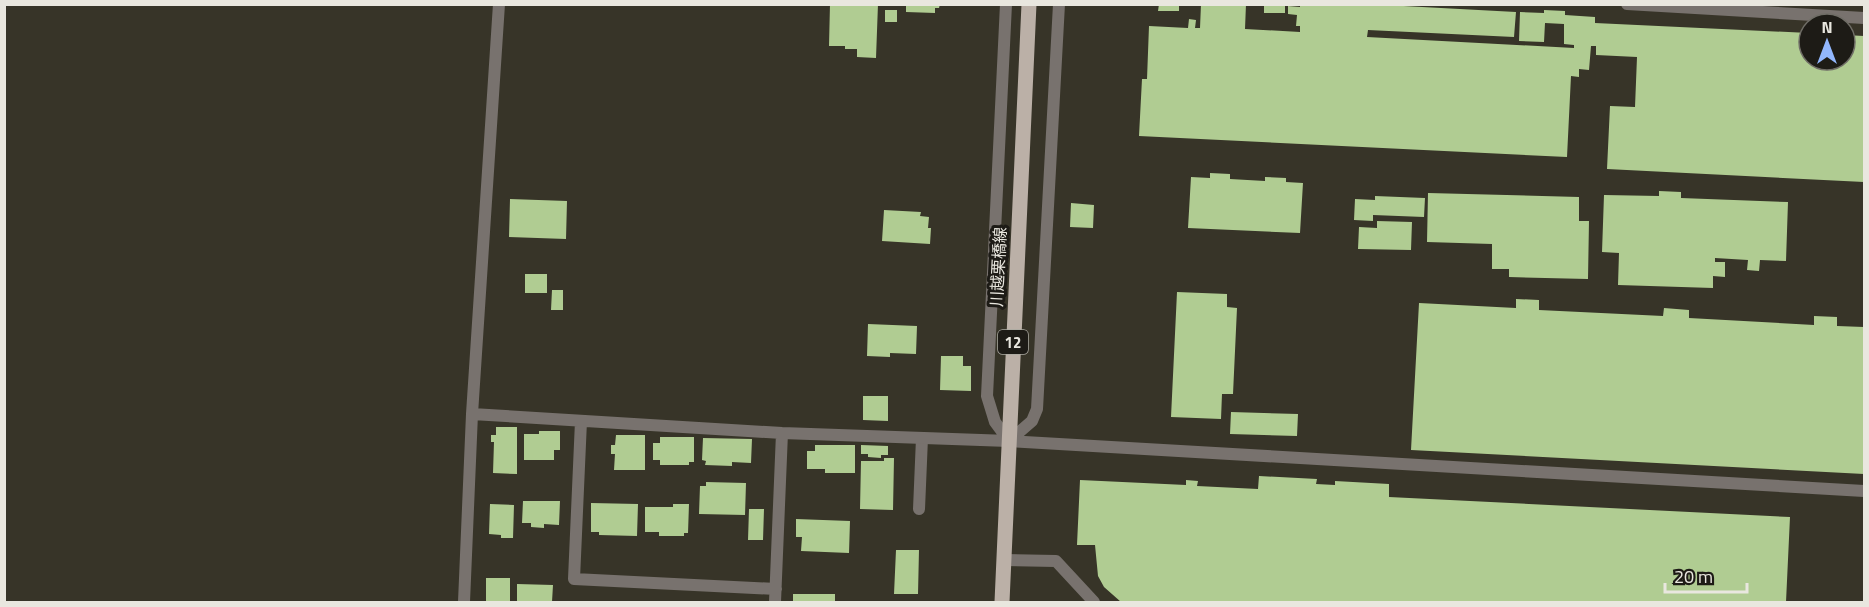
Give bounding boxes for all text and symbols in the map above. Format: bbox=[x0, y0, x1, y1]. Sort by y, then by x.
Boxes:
north arrow bbox=[1797, 12, 1857, 72]
text: N bbox=[1821, 15, 1833, 39]
street label: 川越栗橋線 bbox=[984, 226, 1012, 308]
road number: 12 bbox=[998, 330, 1028, 354]
scale bar bbox=[1665, 556, 1748, 594]
text: 20 m bbox=[1674, 563, 1713, 590]

